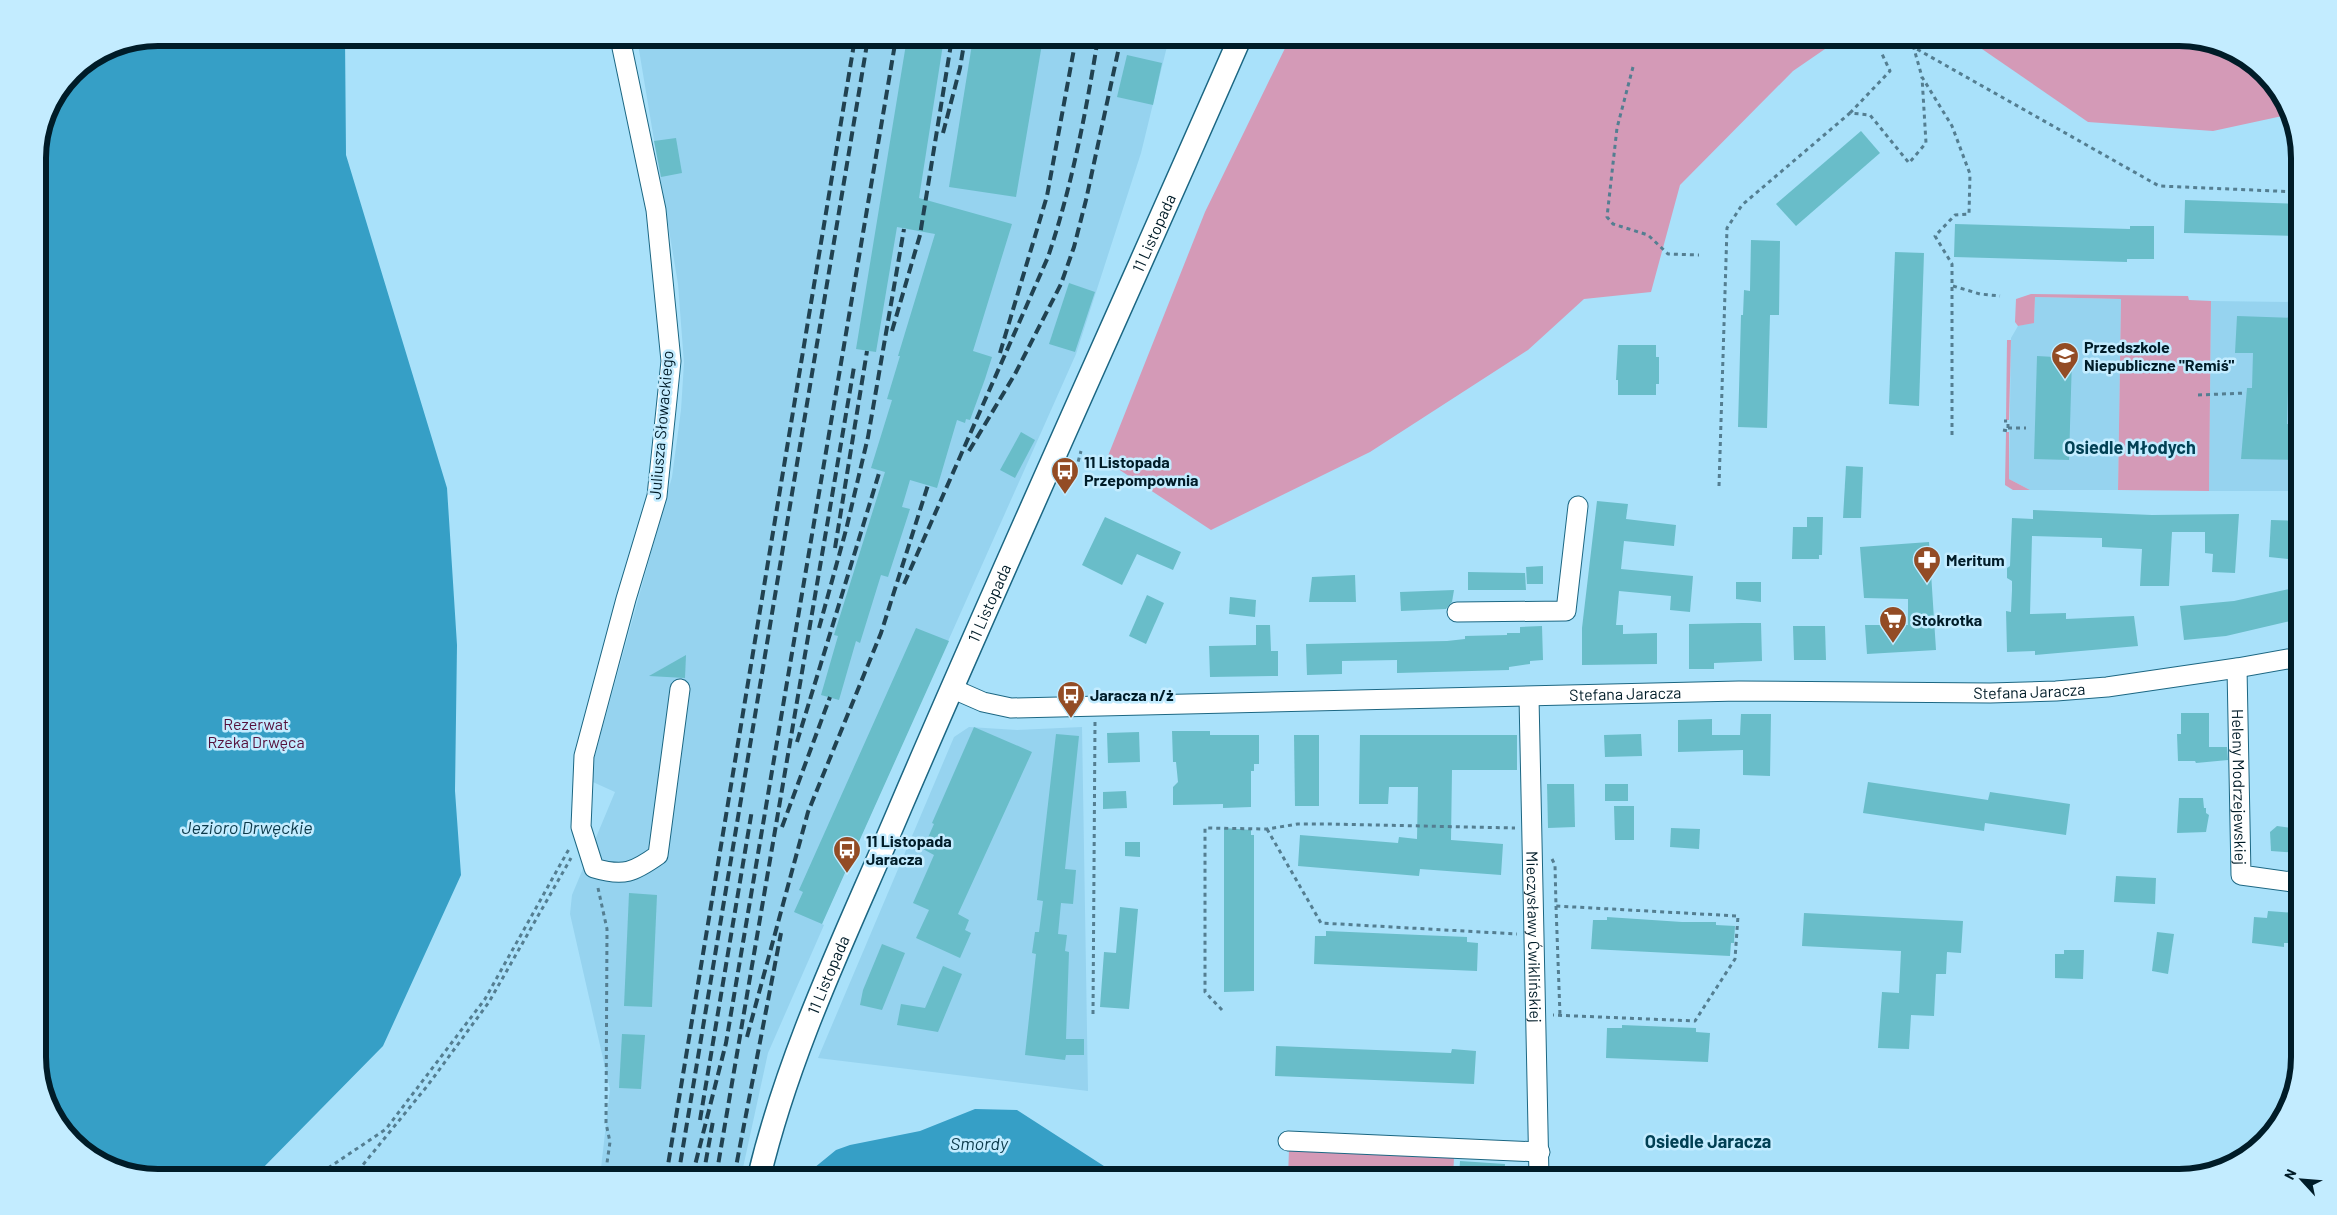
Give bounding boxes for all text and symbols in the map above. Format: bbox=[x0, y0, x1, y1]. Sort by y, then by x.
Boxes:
street label: 11 Listopada bbox=[1128, 191, 1179, 275]
place label: Przedszkole Niepubliczne "Remiś" bbox=[2084, 337, 2235, 374]
school or university icon: Przedszkole Niepubliczne "Remiś" bbox=[2050, 341, 2080, 380]
street label: Juliusza Słowackiego bbox=[645, 350, 676, 500]
district label: Osiedle Młodych bbox=[2064, 436, 2196, 458]
place label: 11 Listopada Przepompownia bbox=[1084, 452, 1199, 489]
bus stop icon: 11 Listopada Przepompownia bbox=[1050, 456, 1080, 495]
pharmacy icon: Meritum bbox=[1912, 545, 1942, 584]
place label: Meritum bbox=[1946, 550, 2005, 569]
street label: 11 Listopada bbox=[963, 561, 1014, 645]
supermarket icon: Stokrotka bbox=[1878, 605, 1908, 644]
place label: Stokrotka bbox=[1912, 610, 1982, 629]
street label: Stefana Jaracza bbox=[1973, 679, 2086, 702]
bus stop icon: Jaracza n/ż bbox=[1056, 680, 1086, 719]
street label: Stefana Jaracza bbox=[1569, 682, 1682, 704]
place label: Jaracza n/ż bbox=[1090, 685, 1174, 704]
street label: Heleny Modrzejewskiej bbox=[2229, 709, 2251, 865]
park label: Rezerwat Rzeka Drwęca bbox=[207, 714, 305, 751]
water label: Jezioro Drwęckie bbox=[181, 816, 313, 838]
place label: 11 Listopada Jaracza bbox=[866, 831, 952, 868]
bus stop icon: 11 Listopada Jaracza bbox=[832, 835, 862, 874]
street label: Mieczysławy Ćwiklińskiej bbox=[1523, 851, 1546, 1023]
street label: 11 Listopada bbox=[803, 932, 853, 1017]
district label: Osiedle Jaracza bbox=[1645, 1130, 1771, 1152]
water label: Smordy bbox=[950, 1132, 1009, 1154]
north arrow bbox=[2277, 1155, 2327, 1205]
text: N bbox=[2280, 1166, 2300, 1182]

